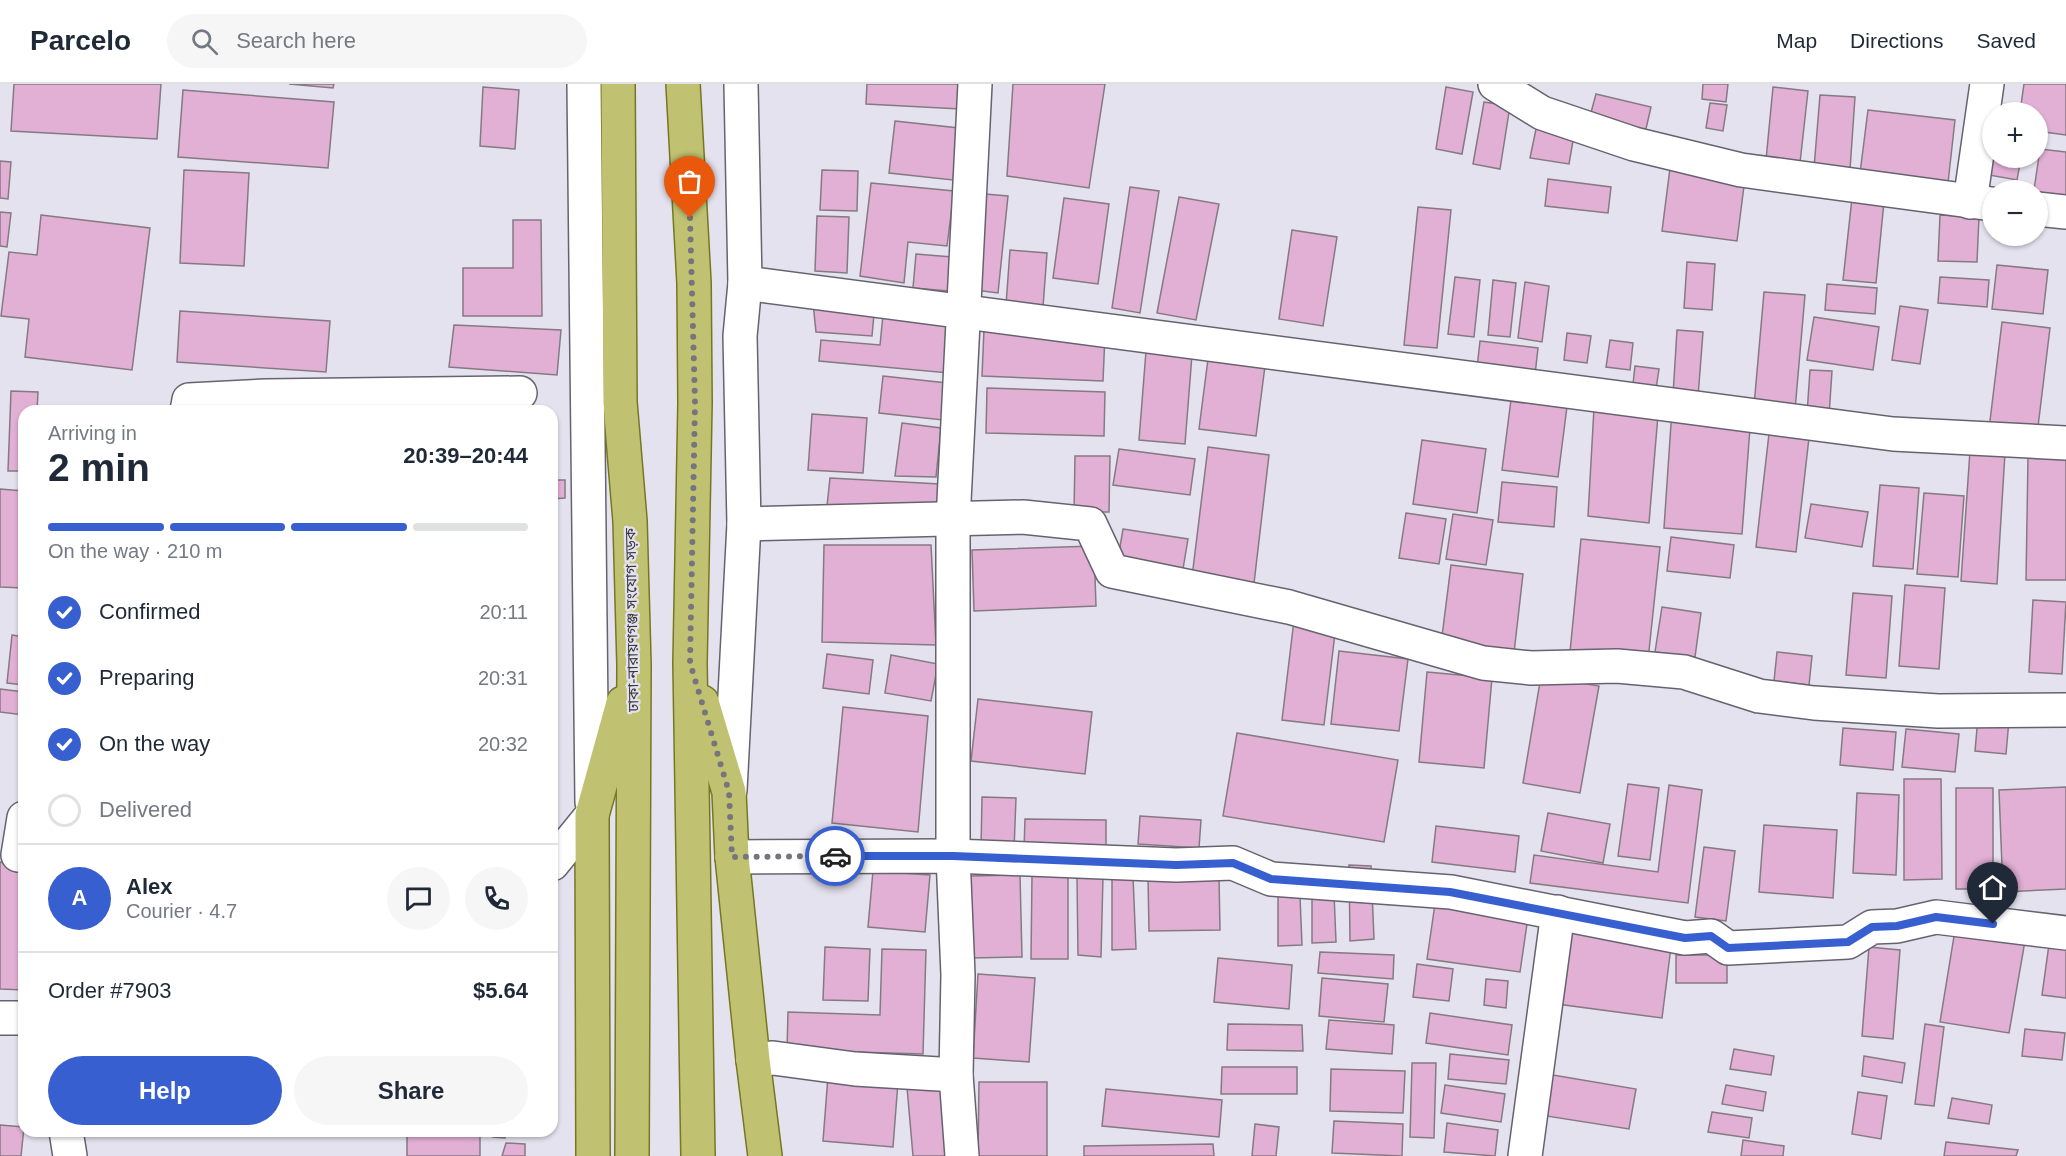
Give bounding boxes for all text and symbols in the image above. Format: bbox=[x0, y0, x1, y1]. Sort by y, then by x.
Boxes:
search box bbox=[167, 14, 587, 68]
text: Parcelo bbox=[30, 25, 131, 56]
icon: search bbox=[188, 25, 221, 58]
text: Search here bbox=[236, 28, 356, 53]
text: Map bbox=[1776, 29, 1817, 52]
text: Directions bbox=[1850, 29, 1943, 52]
text: Saved bbox=[1976, 29, 2036, 52]
map controls bbox=[1982, 102, 2048, 246]
button: + bbox=[1982, 102, 2048, 168]
pin bbox=[664, 156, 715, 218]
icon: bag bbox=[673, 165, 706, 198]
button: − bbox=[1982, 180, 2048, 246]
text: Arriving in bbox=[48, 422, 137, 444]
text: 20:39–20:44 bbox=[403, 443, 528, 468]
text: 2 min bbox=[48, 446, 150, 489]
street label: ঢাকা-নারায়ণগঞ্জ সংযোগ সড়ক bbox=[621, 527, 642, 713]
text: On the way · 210 m bbox=[48, 540, 223, 562]
icon: check bbox=[48, 596, 81, 629]
text: Confirmed bbox=[99, 599, 200, 624]
text: 20:11 bbox=[479, 601, 528, 623]
icon: check bbox=[48, 662, 81, 695]
text: Preparing bbox=[99, 665, 194, 690]
text: 20:31 bbox=[478, 667, 528, 689]
icon: check bbox=[48, 728, 81, 761]
text: On the way bbox=[99, 731, 210, 756]
text: 20:32 bbox=[478, 733, 528, 755]
text: Delivered bbox=[99, 797, 192, 822]
courier bbox=[805, 826, 865, 886]
icon: car bbox=[819, 840, 852, 873]
pin bbox=[1967, 862, 2018, 924]
button: chat bbox=[387, 867, 450, 930]
button: phone bbox=[465, 867, 528, 930]
icon: home bbox=[1976, 871, 2009, 904]
text: Alex bbox=[126, 874, 172, 899]
text: A bbox=[72, 885, 87, 910]
text: Courier · 4.7 bbox=[126, 900, 237, 922]
text: Order #7903 bbox=[48, 978, 172, 1003]
text: $5.64 bbox=[473, 978, 528, 1003]
button: Help bbox=[48, 1056, 282, 1125]
button: Share bbox=[294, 1056, 528, 1125]

